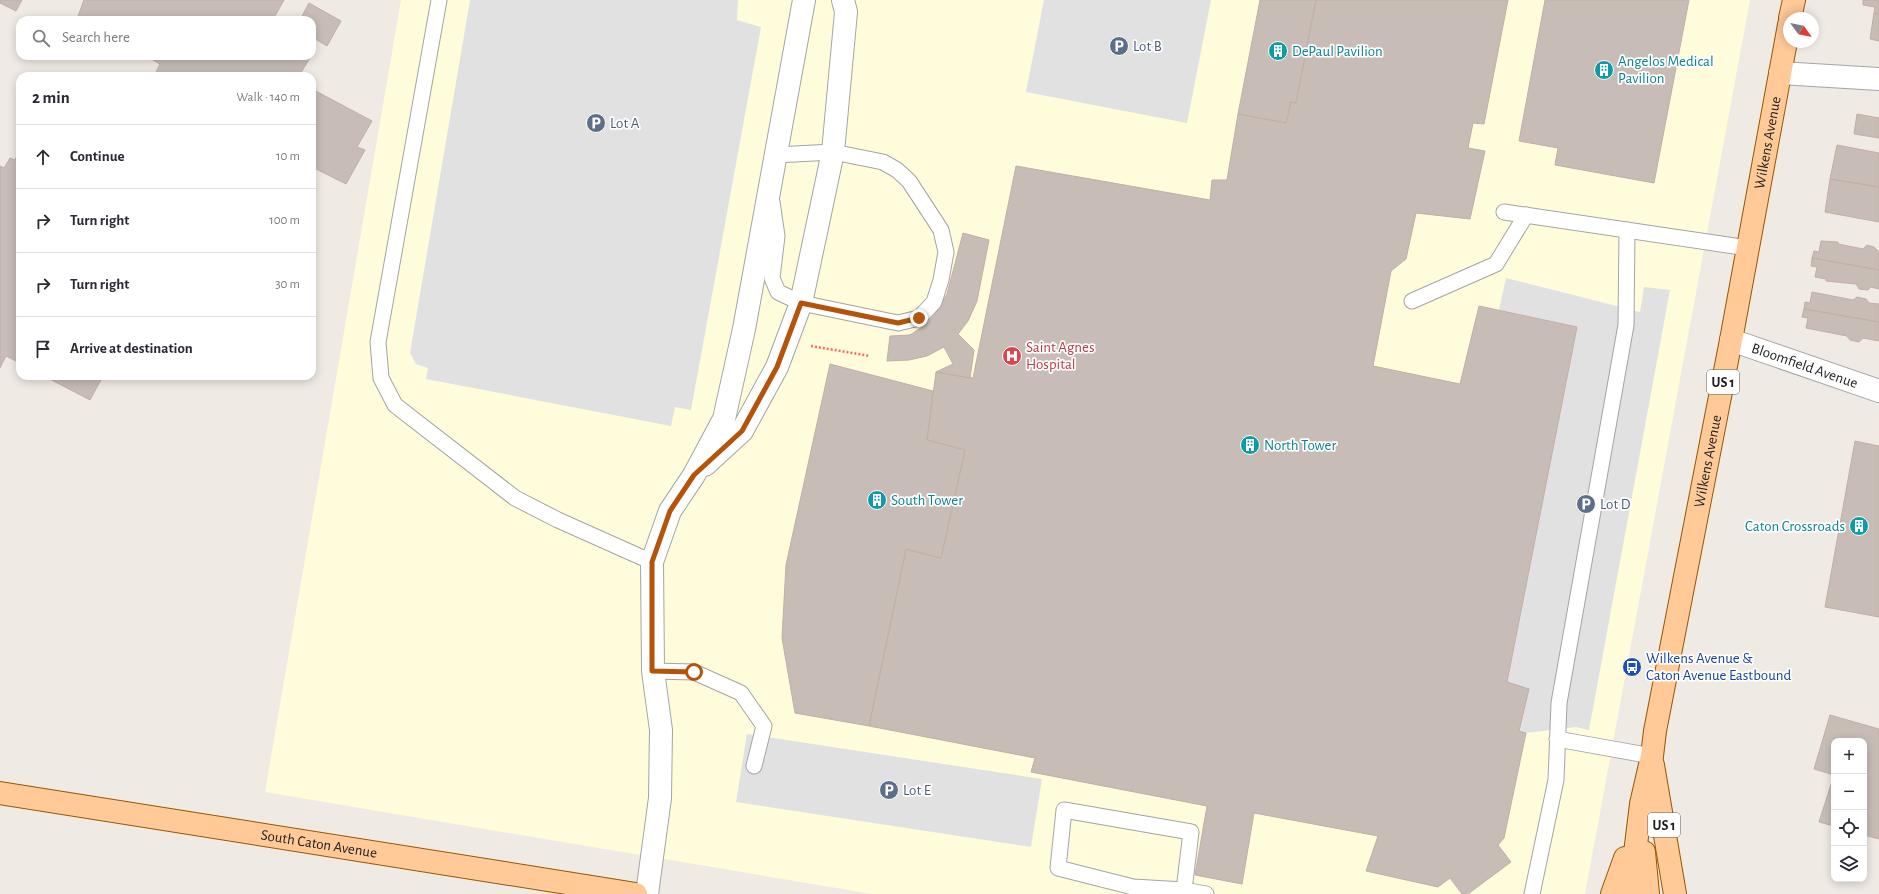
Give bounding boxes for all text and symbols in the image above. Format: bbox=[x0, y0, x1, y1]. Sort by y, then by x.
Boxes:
north arrow bbox=[1783, 12, 1819, 48]
search box bbox=[16, 16, 316, 60]
icon: search bbox=[30, 27, 52, 49]
text: Search here bbox=[62, 30, 130, 45]
parking icon: Lot B bbox=[1108, 35, 1130, 57]
place label: Lot B bbox=[1133, 39, 1162, 54]
building icon: DePaul Pavilion bbox=[1267, 40, 1289, 62]
place label: DePaul Pavilion bbox=[1292, 44, 1383, 59]
place label: Angelos Medical Pavilion bbox=[1618, 54, 1714, 86]
building icon: Angelos Medical Pavilion bbox=[1593, 59, 1615, 81]
text: 2 min bbox=[32, 89, 70, 106]
text: Walk · 140 m bbox=[237, 91, 300, 104]
street label: Wilkens Avenue bbox=[1752, 95, 1784, 190]
parking icon: Lot A bbox=[585, 112, 607, 134]
place label: Lot A bbox=[610, 116, 640, 131]
icon: ahead bbox=[32, 146, 54, 168]
text: Continue bbox=[70, 149, 125, 164]
text: 10 m bbox=[276, 150, 300, 163]
icon: right bbox=[32, 210, 54, 232]
text: Turn right bbox=[70, 213, 129, 228]
text: 100 m bbox=[269, 214, 300, 227]
icon: right bbox=[32, 274, 54, 296]
text: Turn right bbox=[70, 277, 129, 292]
text: 30 m bbox=[275, 278, 300, 291]
route end bbox=[910, 309, 928, 327]
icon: arrive bbox=[32, 338, 54, 360]
place label: Saint Agnes Hospital bbox=[1026, 340, 1095, 372]
text: Arrive at destination bbox=[70, 341, 193, 356]
street label: Bloomfield Avenue bbox=[1750, 341, 1860, 391]
hospital icon: Saint Agnes Hospital bbox=[1001, 345, 1023, 367]
road number: US 1 bbox=[1707, 370, 1739, 394]
street label: Wilkens Avenue bbox=[1692, 414, 1724, 509]
building icon: North Tower bbox=[1239, 434, 1261, 456]
place label: North Tower bbox=[1264, 438, 1336, 453]
building icon: South Tower bbox=[866, 489, 888, 511]
place label: South Tower bbox=[891, 493, 963, 508]
parking icon: Lot D bbox=[1575, 493, 1597, 515]
place label: Lot D bbox=[1600, 497, 1631, 512]
building icon: Caton Crossroads bbox=[1848, 515, 1870, 537]
place label: Caton Crossroads bbox=[1745, 519, 1845, 534]
place label: Wilkens Avenue & Caton Avenue Eastbound bbox=[1646, 651, 1791, 683]
bus stop icon: Wilkens Avenue & Caton Avenue Eastbound bbox=[1621, 656, 1643, 678]
route start bbox=[685, 663, 703, 681]
map controls bbox=[1831, 738, 1867, 882]
button: + bbox=[1831, 738, 1867, 774]
button: − bbox=[1831, 774, 1867, 810]
parking icon: Lot E bbox=[878, 779, 900, 801]
place label: Lot E bbox=[903, 783, 931, 798]
button: locate bbox=[1831, 810, 1867, 846]
road number: US 1 bbox=[1648, 813, 1680, 837]
street label: South Caton Avenue bbox=[260, 828, 378, 861]
button: layers bbox=[1831, 846, 1867, 882]

